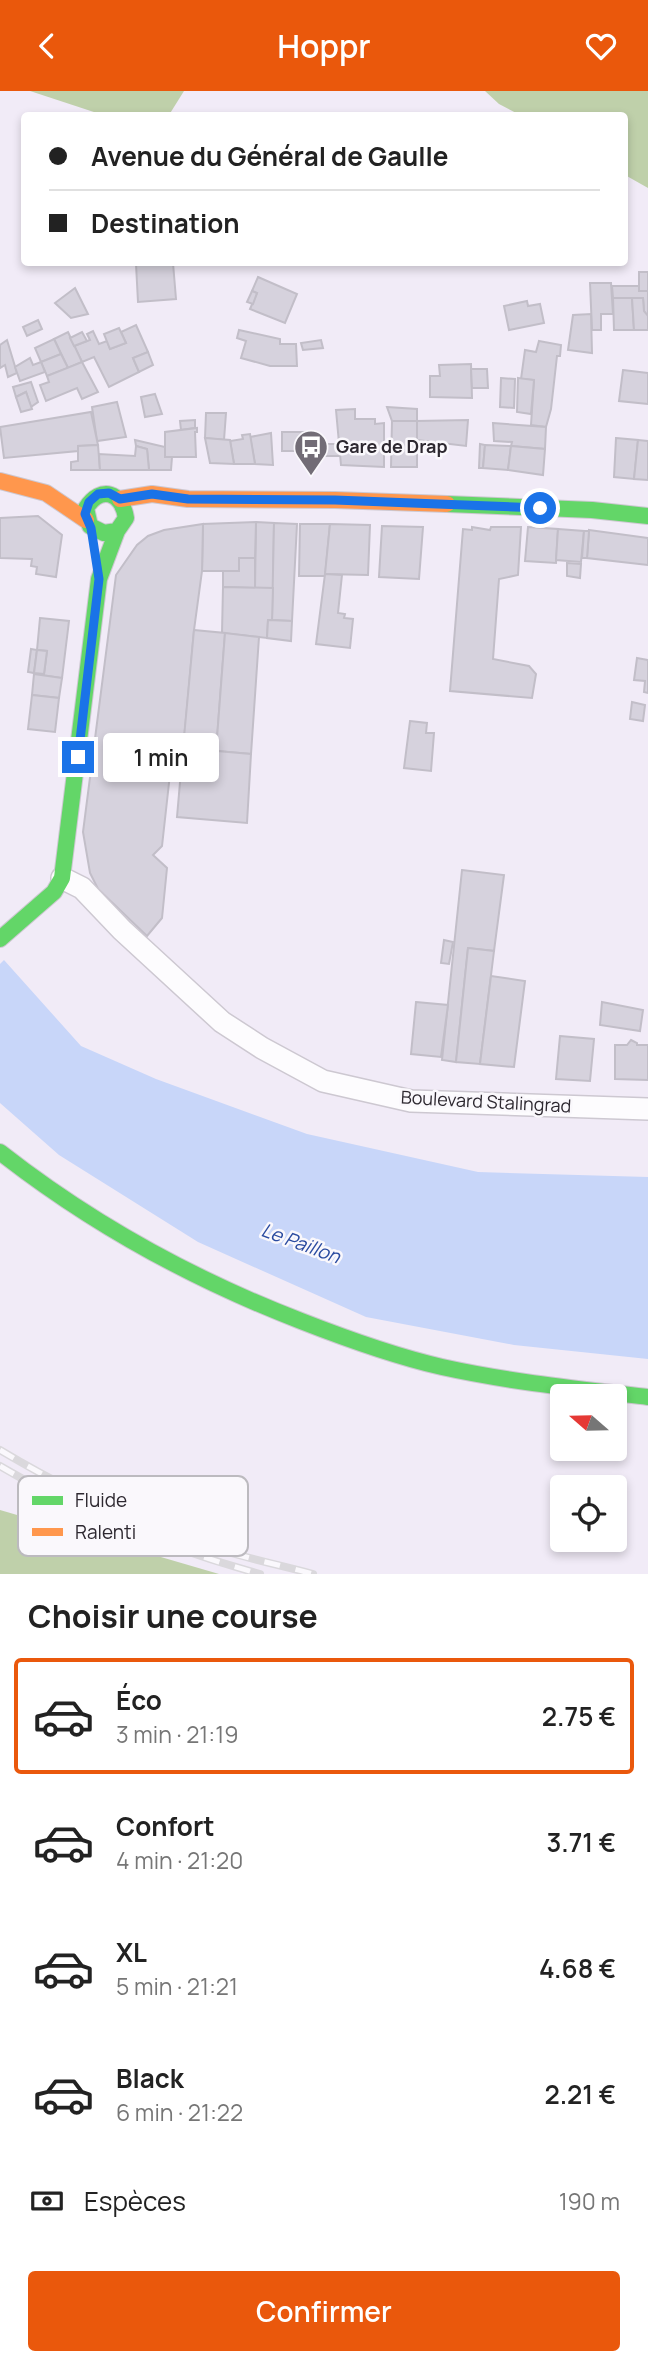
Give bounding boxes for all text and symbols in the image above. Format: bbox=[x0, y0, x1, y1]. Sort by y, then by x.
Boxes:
text: Hoppr bbox=[277, 24, 371, 68]
icon: back bbox=[28, 27, 66, 65]
icon: heart bbox=[582, 27, 620, 65]
text: Avenue du Général de Gaulle bbox=[91, 138, 449, 174]
text: Destination bbox=[91, 205, 240, 241]
bus stop icon: Gare de Drap bbox=[292, 428, 330, 477]
place label: Gare de Drap bbox=[336, 434, 448, 458]
route start bbox=[524, 492, 556, 524]
callout: 1 min bbox=[102, 733, 218, 781]
route end bbox=[62, 741, 94, 773]
text: 1 min bbox=[134, 741, 188, 773]
street label: Boulevard Stalingrad bbox=[400, 1085, 572, 1117]
water label: Le Paillon bbox=[258, 1217, 345, 1269]
north arrow bbox=[550, 1384, 626, 1461]
map controls bbox=[550, 1384, 627, 1552]
button: locate bbox=[550, 1475, 627, 1552]
legend bbox=[18, 1476, 248, 1556]
text: Fluide bbox=[75, 1487, 127, 1513]
text: Ralenti bbox=[75, 1519, 136, 1545]
text: Choisir une course bbox=[28, 1594, 318, 1638]
text: Éco bbox=[116, 1682, 162, 1718]
icon: car bbox=[32, 1685, 95, 1748]
text: 2.75 € bbox=[542, 1698, 616, 1734]
text: 3 min · 21:19 bbox=[116, 1718, 238, 1750]
text: Confort bbox=[116, 1808, 215, 1844]
icon: car bbox=[32, 1811, 95, 1874]
text: 3.71 € bbox=[546, 1824, 616, 1860]
text: 4 min · 21:20 bbox=[116, 1844, 243, 1876]
text: XL bbox=[116, 1934, 147, 1970]
icon: car bbox=[32, 1937, 95, 2000]
text: 4.68 € bbox=[539, 1950, 616, 1986]
text: 5 min · 21:21 bbox=[116, 1970, 238, 2002]
text: Black bbox=[116, 2060, 184, 2096]
icon: car bbox=[32, 2063, 95, 2126]
text: 2.21 € bbox=[544, 2076, 616, 2112]
text: 6 min · 21:22 bbox=[116, 2096, 243, 2128]
icon: cash bbox=[28, 2182, 66, 2220]
text: Espèces bbox=[84, 2183, 186, 2219]
text: 190 m bbox=[559, 2185, 620, 2217]
button: Confirmer bbox=[28, 2271, 620, 2351]

